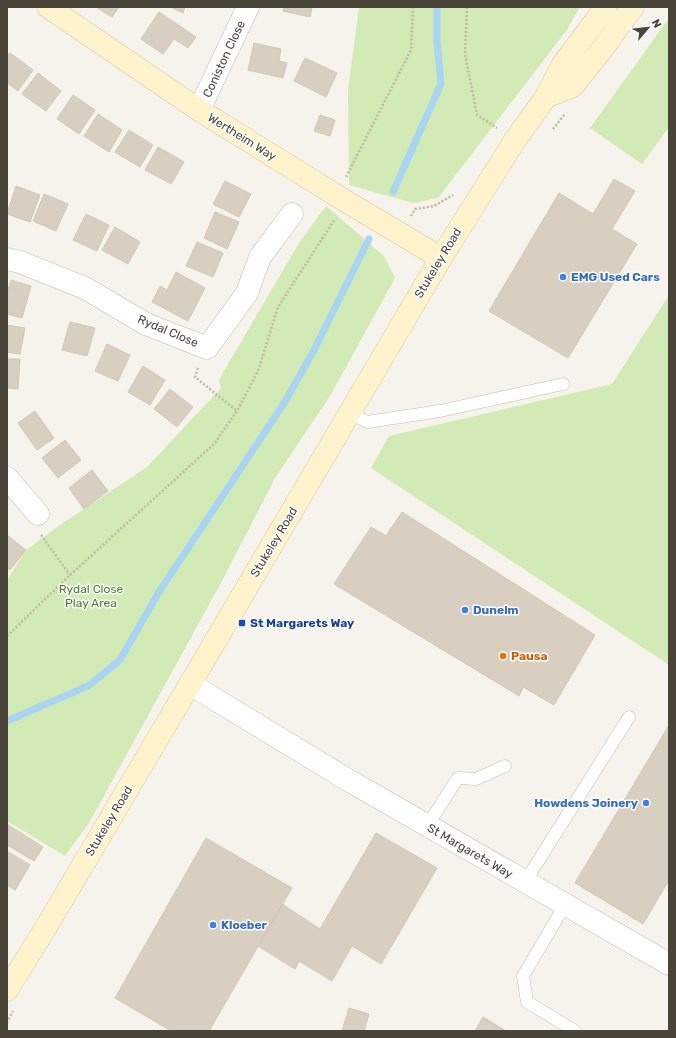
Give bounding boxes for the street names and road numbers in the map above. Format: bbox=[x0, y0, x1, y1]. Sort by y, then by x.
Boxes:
street label: Coniston Close bbox=[200, 18, 248, 100]
street label: Wertheim Way bbox=[205, 110, 279, 164]
street label: Stukeley Road bbox=[412, 225, 464, 301]
street label: Rydal Close bbox=[136, 312, 201, 350]
street label: Stukeley Road bbox=[248, 504, 300, 580]
street label: Stukeley Road bbox=[83, 783, 135, 859]
street label: St Margarets Way bbox=[425, 821, 516, 881]

